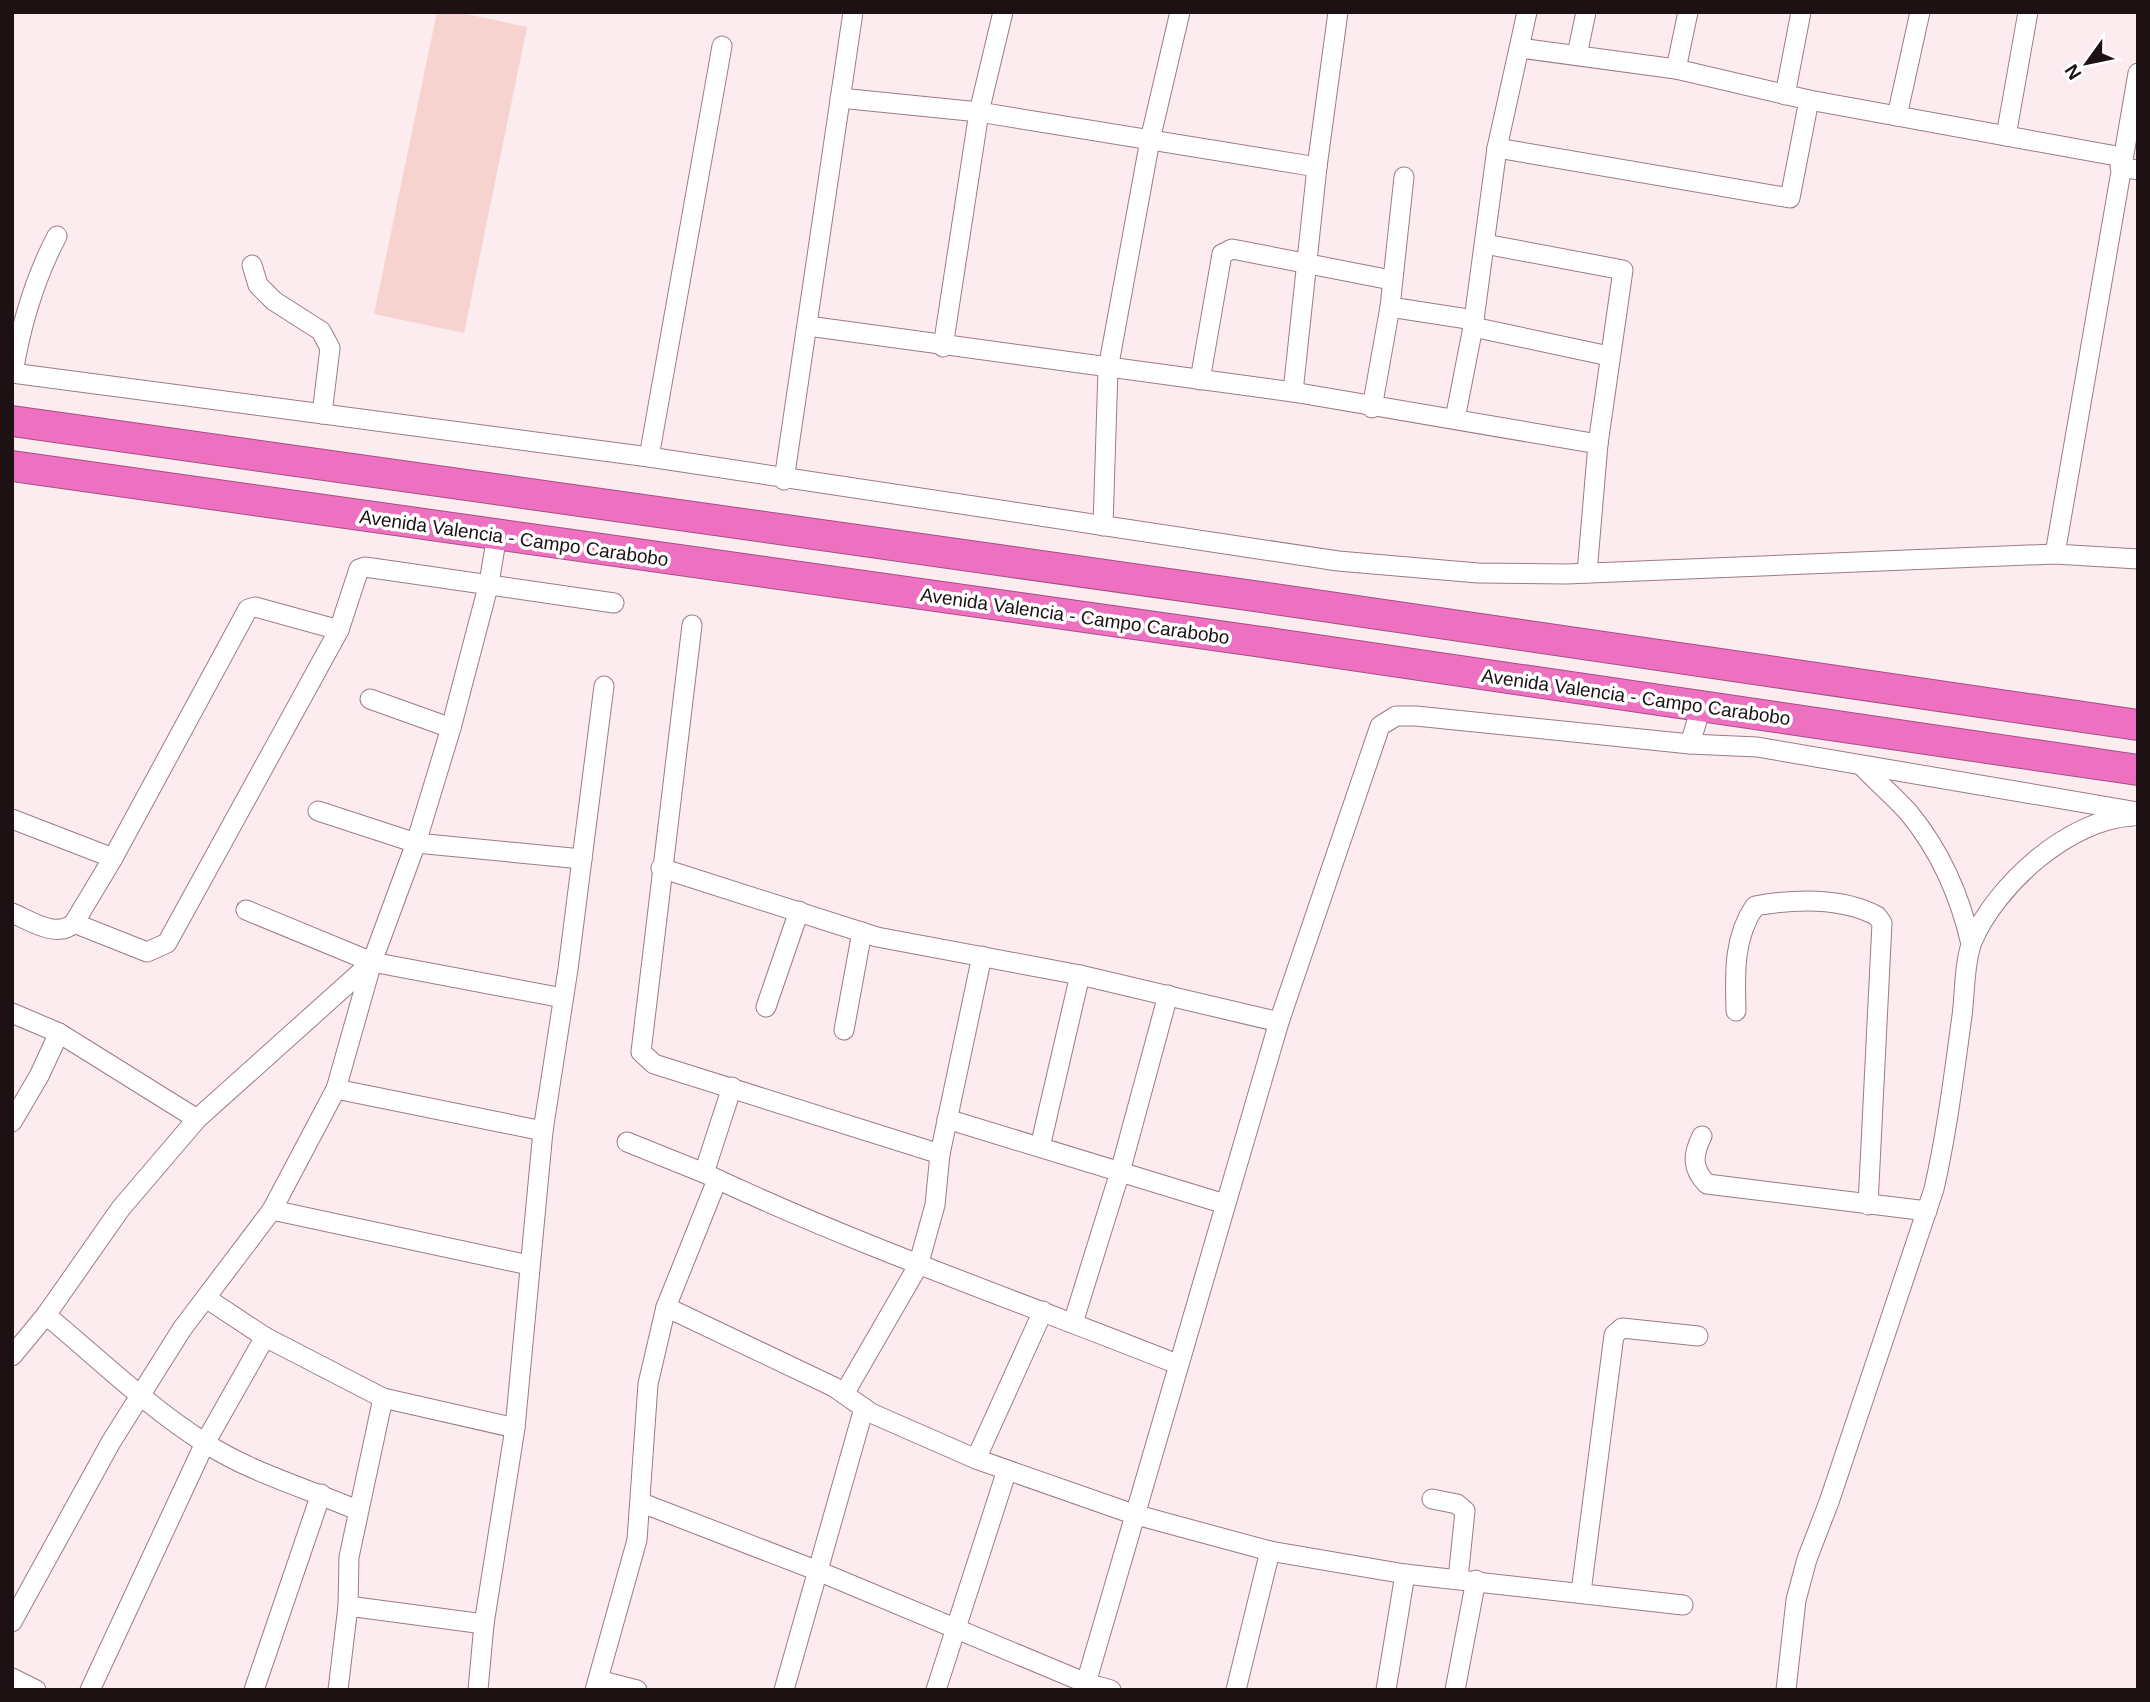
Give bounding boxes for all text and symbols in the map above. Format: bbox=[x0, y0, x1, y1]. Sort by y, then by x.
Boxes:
north arrow bbox=[2052, 28, 2122, 98]
text: N bbox=[2061, 61, 2086, 83]
street label: Avenida Valencia - Campo Carabobo bbox=[358, 506, 670, 570]
street label: Avenida Valencia - Campo Carabobo bbox=[919, 584, 1231, 648]
street label: Avenida Valencia - Campo Carabobo bbox=[1480, 665, 1792, 729]

